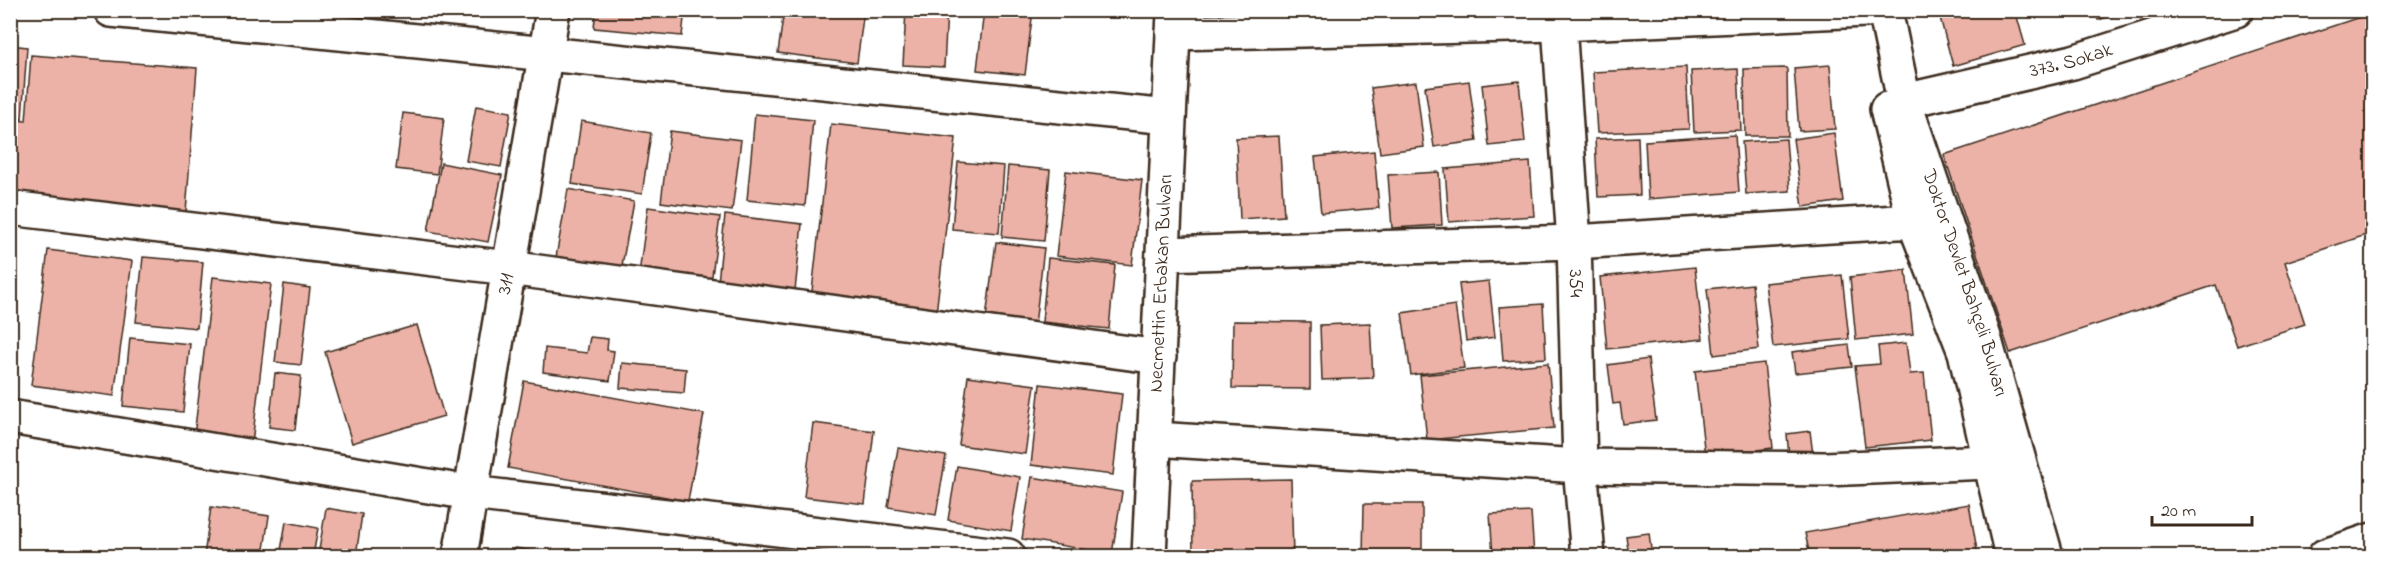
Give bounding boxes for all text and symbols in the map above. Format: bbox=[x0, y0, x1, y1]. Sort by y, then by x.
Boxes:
street label: 373. Sokak bbox=[2027, 36, 2117, 86]
street label: Doktor Devlet Bahçeli Bulvarı bbox=[1914, 165, 2015, 400]
street label: Necmettin Erbakan Bulvarı bbox=[1142, 173, 1181, 393]
street label: 354 bbox=[1560, 269, 1590, 298]
street label: 311 bbox=[490, 271, 522, 297]
scale bar bbox=[2152, 489, 2252, 527]
text: 20 m bbox=[2161, 499, 2196, 525]

